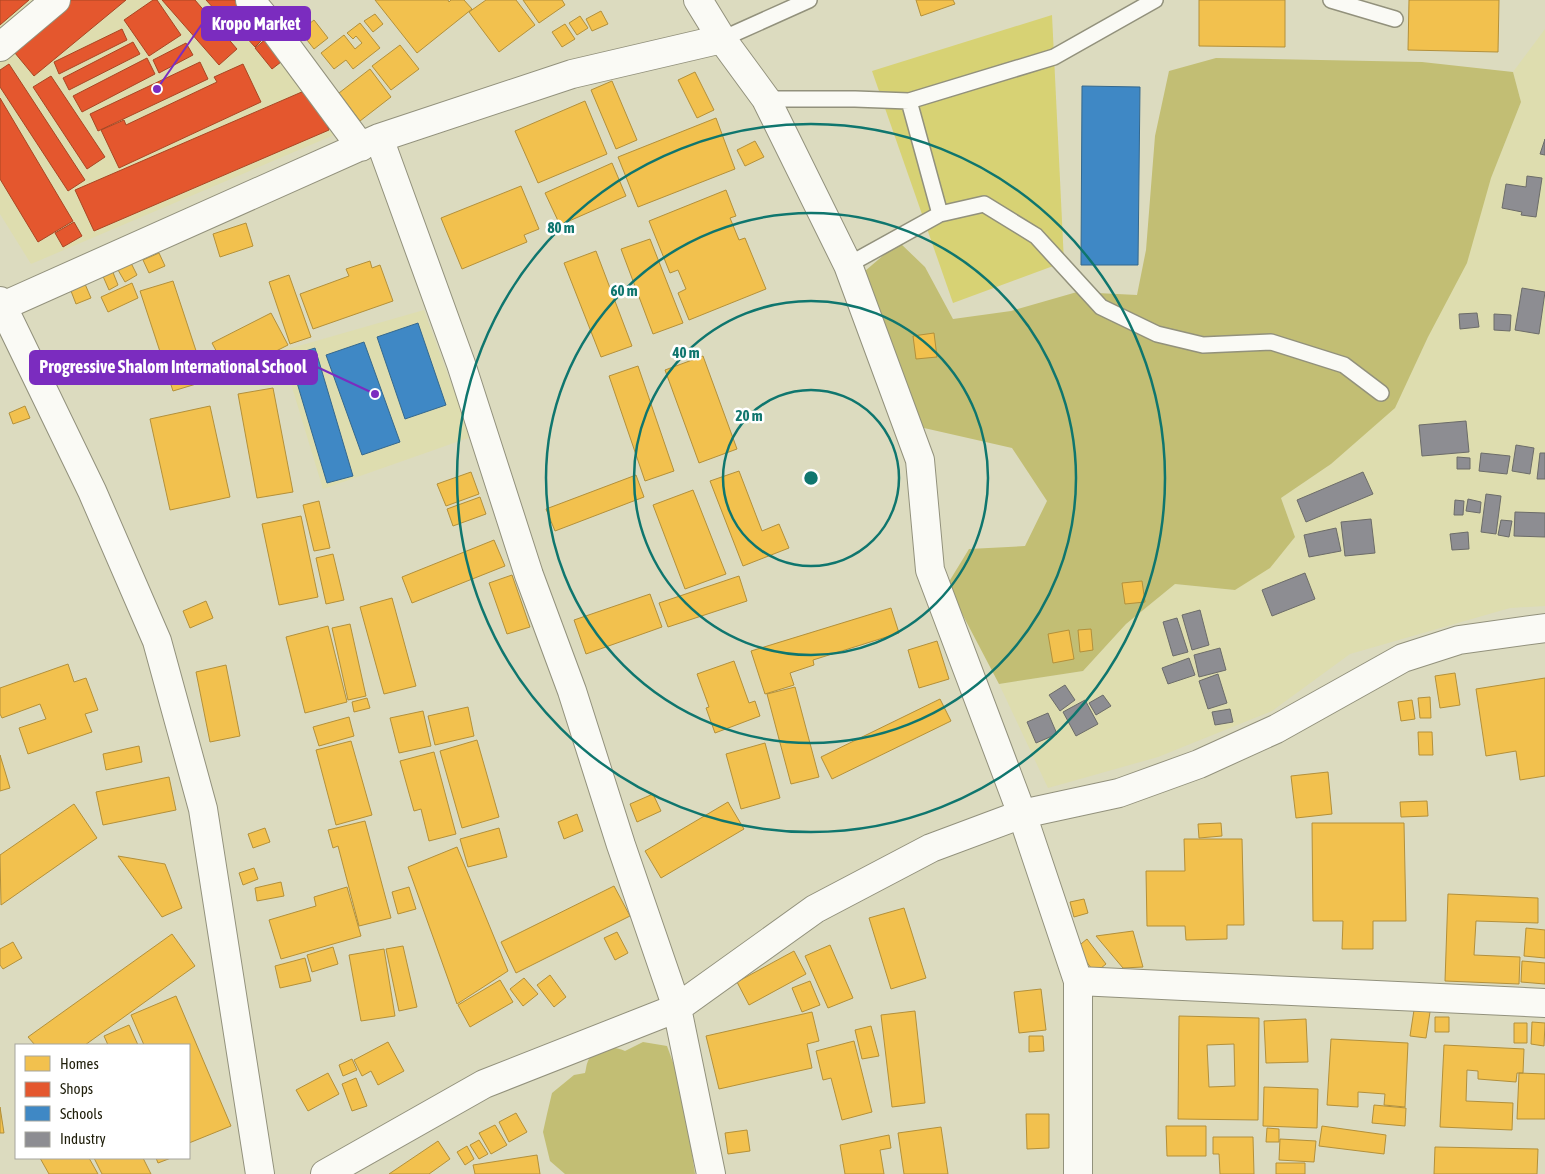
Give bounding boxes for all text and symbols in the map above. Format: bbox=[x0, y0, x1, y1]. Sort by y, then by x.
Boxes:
callout: Kropo Market bbox=[202, 7, 310, 40]
text: Kropo Market bbox=[212, 13, 301, 34]
text: 80 m bbox=[548, 219, 575, 236]
text: 60 m bbox=[611, 282, 638, 299]
text: 40 m bbox=[672, 344, 700, 361]
callout: Progressive Shalom International School bbox=[30, 351, 317, 384]
text: Progressive Shalom International School bbox=[39, 356, 307, 377]
text: 20 m bbox=[736, 407, 763, 424]
centre of rings bbox=[802, 469, 820, 487]
legend bbox=[15, 1044, 190, 1159]
text: Homes bbox=[60, 1055, 99, 1072]
text: Shops bbox=[60, 1080, 93, 1097]
text: Schools bbox=[60, 1105, 103, 1122]
text: Industry bbox=[60, 1130, 106, 1147]

